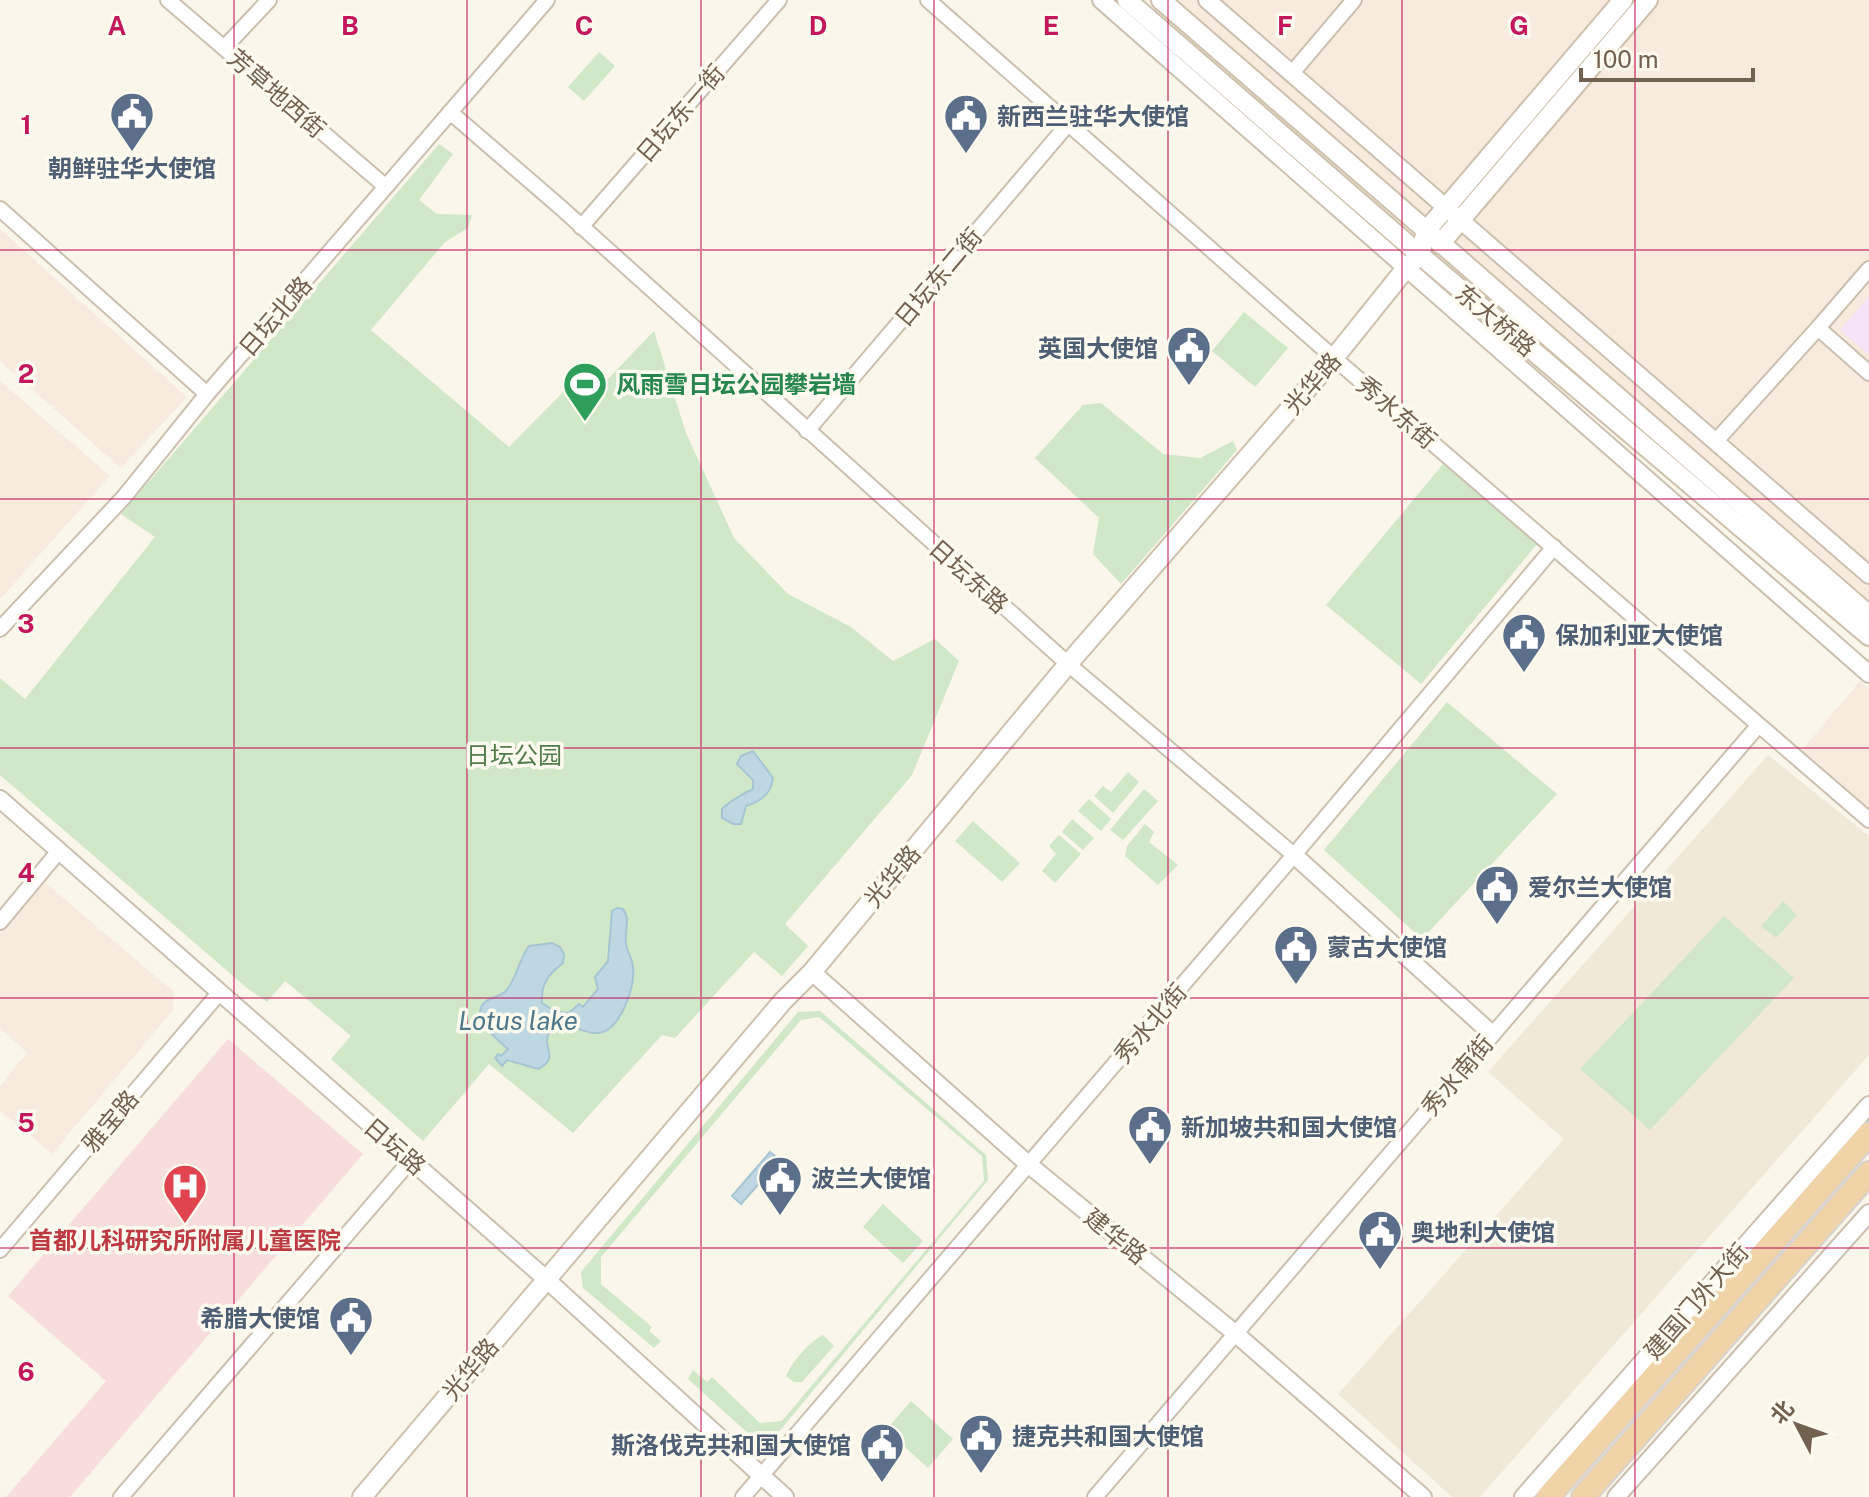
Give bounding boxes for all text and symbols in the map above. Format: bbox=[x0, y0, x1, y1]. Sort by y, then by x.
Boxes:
text: A bbox=[108, 10, 127, 41]
text: B bbox=[341, 10, 359, 41]
text: C bbox=[575, 10, 593, 41]
text: D bbox=[809, 10, 827, 41]
text: E bbox=[1043, 10, 1059, 41]
text: F bbox=[1277, 10, 1293, 41]
text: G bbox=[1509, 10, 1529, 41]
scale bar bbox=[1581, 32, 1753, 82]
street label: 芳草地西街 bbox=[223, 43, 331, 143]
text: 100 m bbox=[1593, 45, 1659, 73]
street label: 日坛东一街 bbox=[630, 59, 730, 167]
public building icon: 朝鲜驻华大使馆 bbox=[108, 90, 156, 153]
public building icon: 新西兰驻华大使馆 bbox=[942, 92, 990, 155]
place label: 新西兰驻华大使馆 bbox=[997, 102, 1189, 130]
text: 1 bbox=[20, 109, 32, 140]
place label: 朝鲜驻华大使馆 bbox=[48, 154, 216, 182]
street label: 日坛东二街 bbox=[889, 222, 987, 332]
street label: 日坛北路 bbox=[233, 271, 317, 361]
street label: 东大桥路 bbox=[1450, 278, 1542, 362]
public building icon: 英国大使馆 bbox=[1165, 324, 1213, 387]
place label: 英国大使馆 bbox=[1038, 334, 1158, 362]
street label: 光华路 bbox=[1278, 347, 1346, 419]
text: 2 bbox=[18, 358, 34, 389]
sports icon: 风雨雪日坛公园攀岩墙 bbox=[561, 360, 609, 423]
place label: 风雨雪日坛公园攀岩墙 bbox=[616, 370, 856, 398]
street label: 秀水东街 bbox=[1352, 370, 1442, 454]
street label: 日坛东路 bbox=[924, 533, 1014, 619]
text: 3 bbox=[17, 608, 35, 639]
public building icon: 保加利亚大使馆 bbox=[1500, 611, 1548, 674]
place label: 保加利亚大使馆 bbox=[1555, 621, 1723, 649]
park label: 日坛公园 bbox=[466, 741, 562, 769]
street label: 光华路 bbox=[858, 839, 926, 913]
text: 4 bbox=[17, 857, 35, 888]
public building icon: 爱尔兰大使馆 bbox=[1473, 863, 1521, 926]
place label: 爱尔兰大使馆 bbox=[1528, 873, 1672, 901]
public building icon: 蒙古大使馆 bbox=[1272, 923, 1320, 986]
place label: 蒙古大使馆 bbox=[1327, 933, 1447, 961]
street label: 秀水北街 bbox=[1108, 978, 1192, 1068]
water label: Lotus lake bbox=[458, 1005, 578, 1036]
street label: 秀水南街 bbox=[1415, 1029, 1499, 1121]
street label: 雅宝路 bbox=[76, 1084, 144, 1158]
public building icon: 新加坡共和国大使馆 bbox=[1126, 1103, 1174, 1166]
text: 5 bbox=[17, 1107, 35, 1138]
street label: 日坛路 bbox=[359, 1112, 431, 1180]
place label: 新加坡共和国大使馆 bbox=[1181, 1113, 1397, 1141]
public building icon: 波兰大使馆 bbox=[756, 1154, 804, 1217]
hospital icon: 首都儿科研究所附属儿童医院 bbox=[161, 1162, 209, 1225]
place label: 波兰大使馆 bbox=[811, 1164, 931, 1192]
street label: 建华路 bbox=[1079, 1202, 1153, 1270]
public building icon: 奥地利大使馆 bbox=[1356, 1208, 1404, 1271]
place label: 奥地利大使馆 bbox=[1411, 1218, 1555, 1246]
place label: 首都儿科研究所附属儿童医院 bbox=[29, 1226, 341, 1254]
street label: 建国门外大街 bbox=[1638, 1237, 1754, 1365]
public building icon: 希腊大使馆 bbox=[327, 1294, 375, 1357]
place label: 希腊大使馆 bbox=[200, 1304, 320, 1332]
street label: 光华路 bbox=[436, 1332, 504, 1406]
text: 6 bbox=[17, 1356, 35, 1387]
north arrow bbox=[1757, 1385, 1837, 1465]
text: 北 bbox=[1765, 1395, 1799, 1429]
public building icon: 捷克共和国大使馆 bbox=[957, 1412, 1005, 1475]
public building icon: 斯洛伐克共和国大使馆 bbox=[858, 1421, 906, 1484]
place label: 捷克共和国大使馆 bbox=[1012, 1422, 1204, 1450]
place label: 斯洛伐克共和国大使馆 bbox=[611, 1431, 851, 1459]

